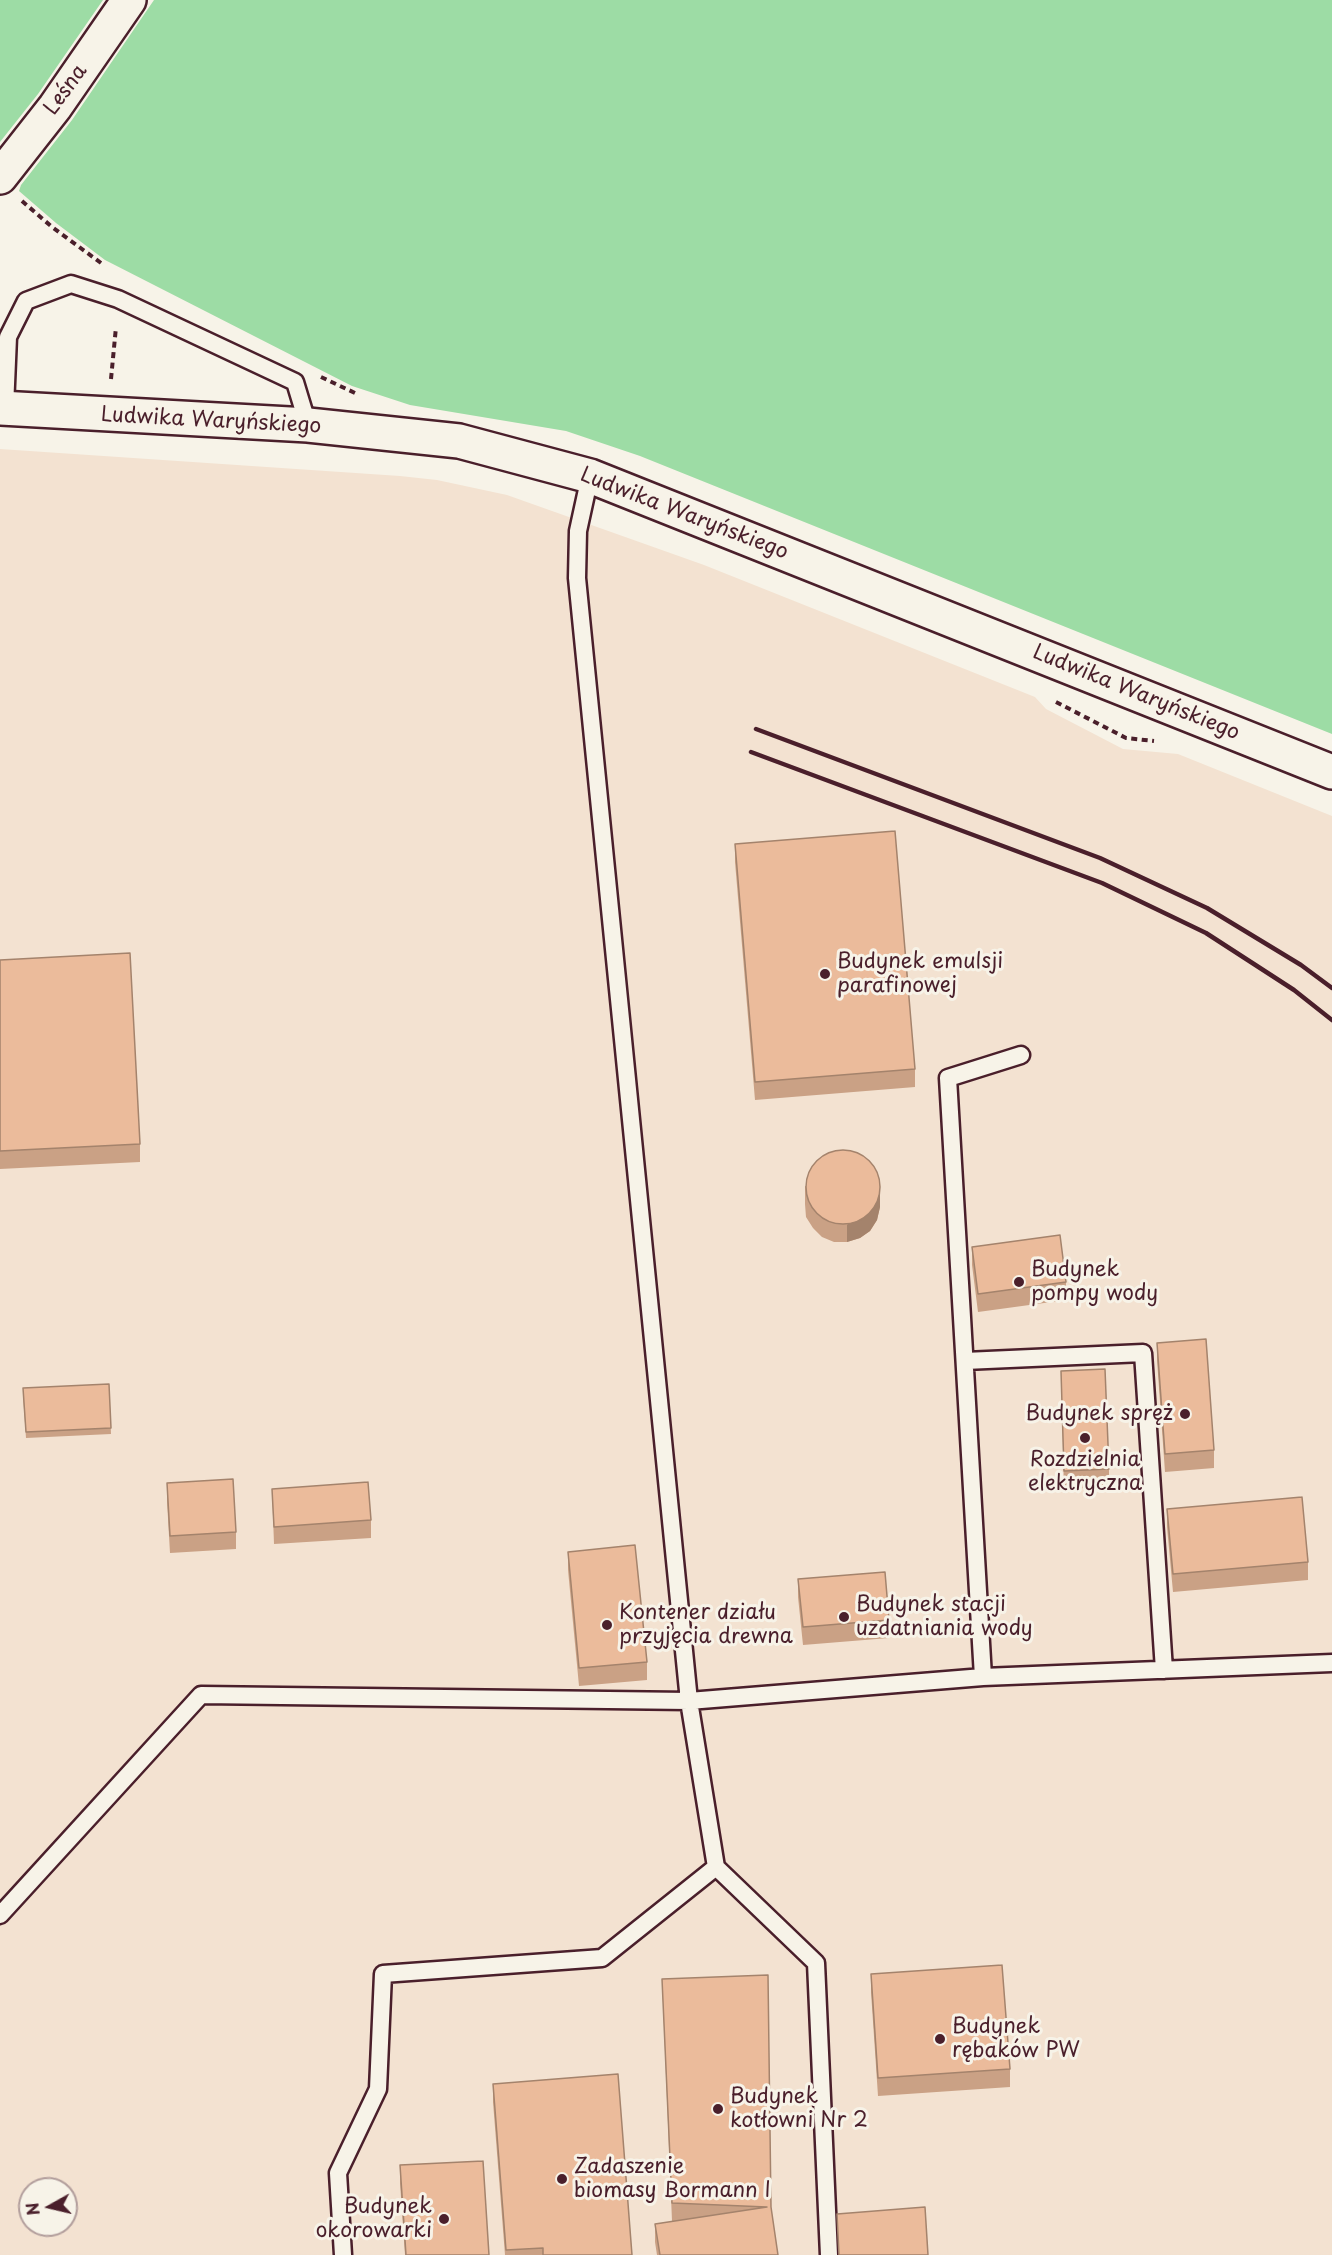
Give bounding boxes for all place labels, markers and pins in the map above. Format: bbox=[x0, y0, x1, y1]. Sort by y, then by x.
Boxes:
place label: Budynek emulsji parafinowej bbox=[837, 949, 1003, 999]
marker: Budynek emulsji parafinowej bbox=[818, 967, 832, 981]
place label: Budynek pompy wody bbox=[1031, 1257, 1158, 1307]
marker: Budynek pompy wody bbox=[1012, 1275, 1026, 1289]
place label: Budynek spręż bbox=[1025, 1401, 1173, 1427]
marker: Budynek spręż bbox=[1178, 1407, 1192, 1421]
marker: Rozdzielnia elektryczna bbox=[1078, 1431, 1092, 1445]
place label: Rozdzielnia elektryczna bbox=[1028, 1447, 1142, 1497]
place label: Budynek stacji uzdatniania wody bbox=[856, 1592, 1033, 1642]
place label: Kontener działu przyjęcia drewna bbox=[619, 1600, 793, 1650]
marker: Budynek stacji uzdatniania wody bbox=[837, 1610, 851, 1624]
marker: Kontener działu przyjęcia drewna bbox=[600, 1618, 614, 1632]
place label: Budynek rębaków PW bbox=[952, 2014, 1080, 2064]
marker: Budynek rębaków PW bbox=[933, 2032, 947, 2046]
place label: Budynek kotłowni Nr 2 bbox=[730, 2084, 868, 2134]
marker: Budynek kotłowni Nr 2 bbox=[711, 2102, 725, 2116]
place label: Zadaszenie biomasy Bormann I bbox=[574, 2154, 771, 2204]
marker: Zadaszenie biomasy Bormann I bbox=[555, 2172, 569, 2186]
place label: Budynek okorowarki bbox=[316, 2194, 432, 2244]
marker: Budynek okorowarki bbox=[437, 2212, 451, 2226]

